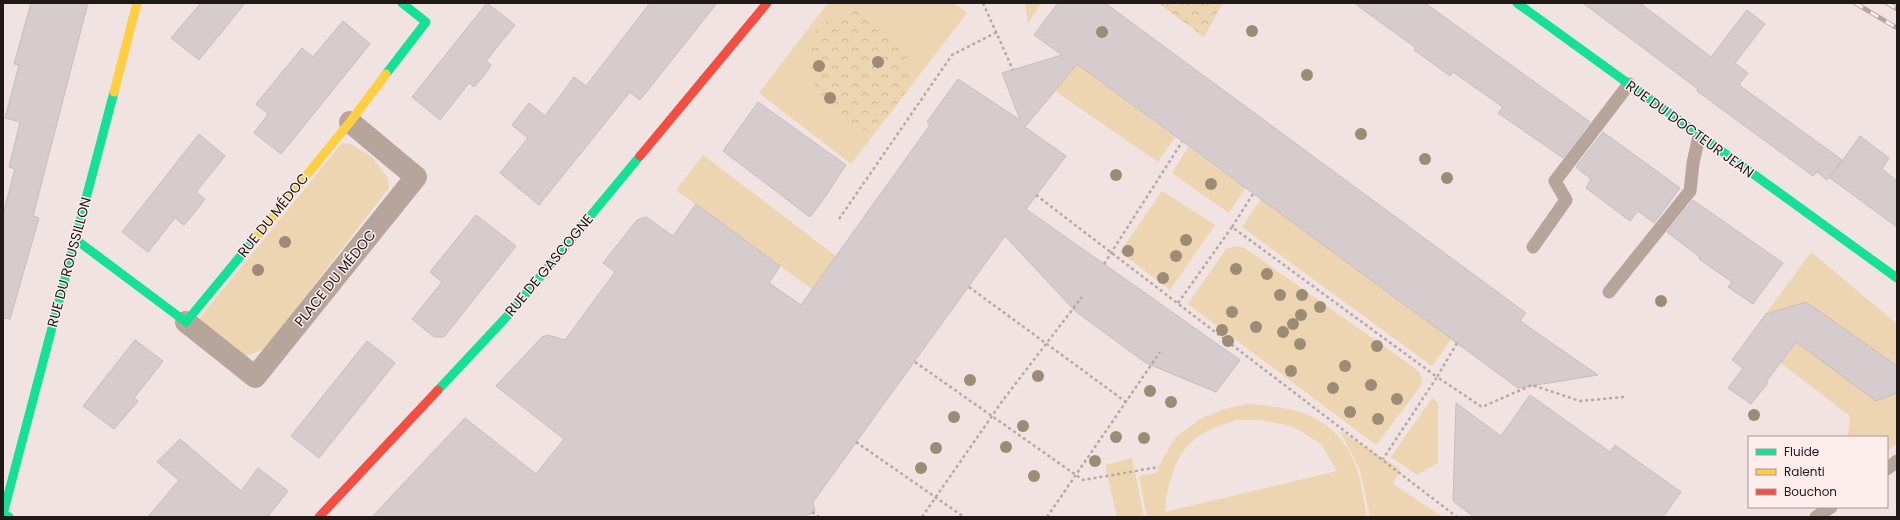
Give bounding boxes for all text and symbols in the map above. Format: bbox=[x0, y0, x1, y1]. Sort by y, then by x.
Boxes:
street label: RUE DU DOCTEUR JEAN bbox=[1622, 76, 1758, 182]
street label: RUE DU MÉDOC bbox=[233, 169, 313, 261]
street label: RUE DU ROUSSILLON bbox=[42, 195, 96, 329]
street label: RUE DE GASCOGNE bbox=[500, 210, 598, 320]
street label: PLACE DU MÉDOC bbox=[290, 225, 380, 331]
legend bbox=[1748, 436, 1888, 508]
text: Fluide bbox=[1784, 443, 1819, 460]
text: Ralenti bbox=[1784, 463, 1825, 480]
text: Bouchon bbox=[1784, 483, 1837, 500]

